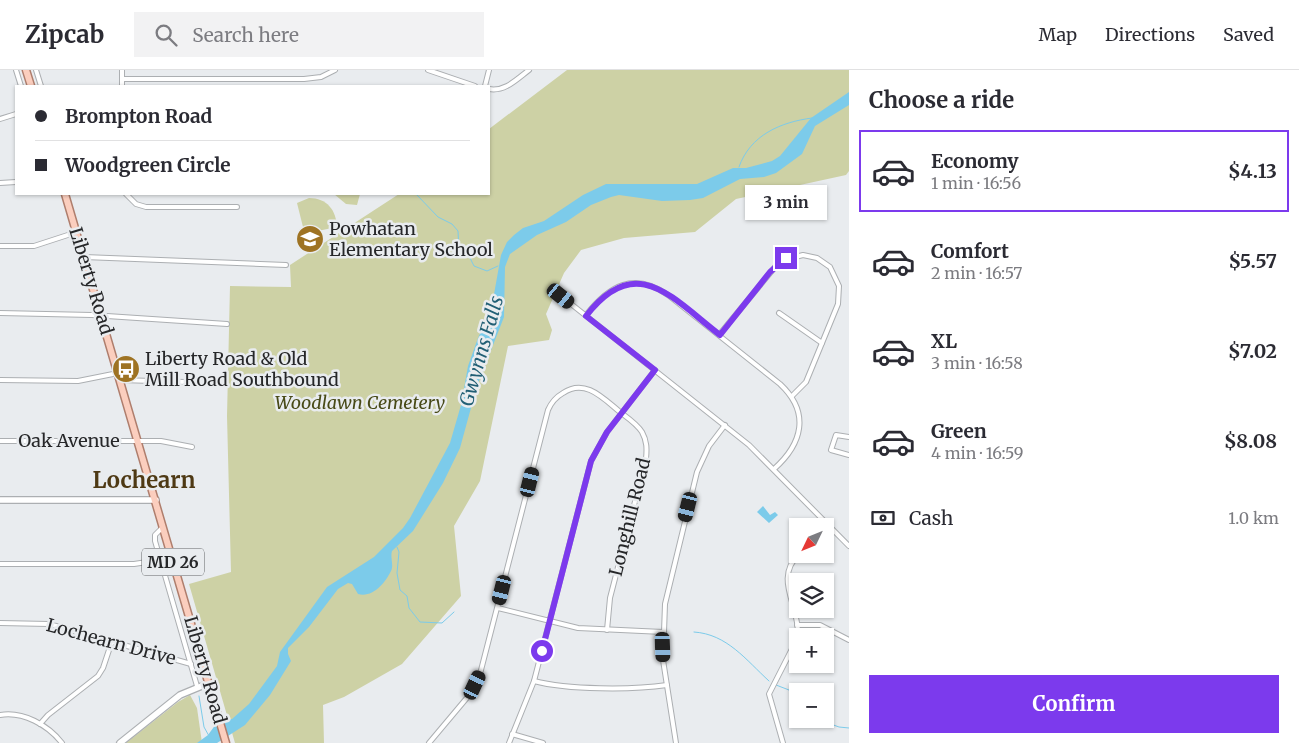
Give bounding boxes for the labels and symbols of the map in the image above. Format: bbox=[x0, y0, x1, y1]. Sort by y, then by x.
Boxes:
callout: 3 min bbox=[745, 186, 827, 220]
place label: Powhatan Elementary School bbox=[329, 217, 493, 261]
street label: Liberty Road bbox=[64, 224, 119, 337]
school or university icon: Powhatan Elementary School bbox=[295, 224, 325, 254]
route end bbox=[775, 247, 797, 269]
car bbox=[544, 281, 577, 311]
water label: Gwynns Falls bbox=[454, 293, 508, 409]
place label: Liberty Road & Old Mill Road Southbound bbox=[145, 347, 339, 391]
bus stop icon: Liberty Road & Old Mill Road Southbound bbox=[111, 354, 141, 384]
park label: Woodlawn Cemetery bbox=[275, 391, 445, 414]
street label: Oak Avenue bbox=[18, 429, 120, 452]
street label: Longhill Road bbox=[604, 455, 655, 578]
district label: Lochearn bbox=[92, 466, 196, 494]
car bbox=[519, 466, 540, 498]
car bbox=[677, 491, 698, 523]
north arrow bbox=[789, 518, 834, 562]
road number: MD 26 bbox=[142, 548, 204, 576]
car bbox=[491, 574, 512, 606]
street label: Lochearn Drive bbox=[44, 613, 178, 670]
street label: Liberty Road bbox=[179, 613, 232, 727]
car bbox=[654, 632, 671, 662]
route start bbox=[531, 640, 553, 662]
car bbox=[461, 668, 488, 702]

